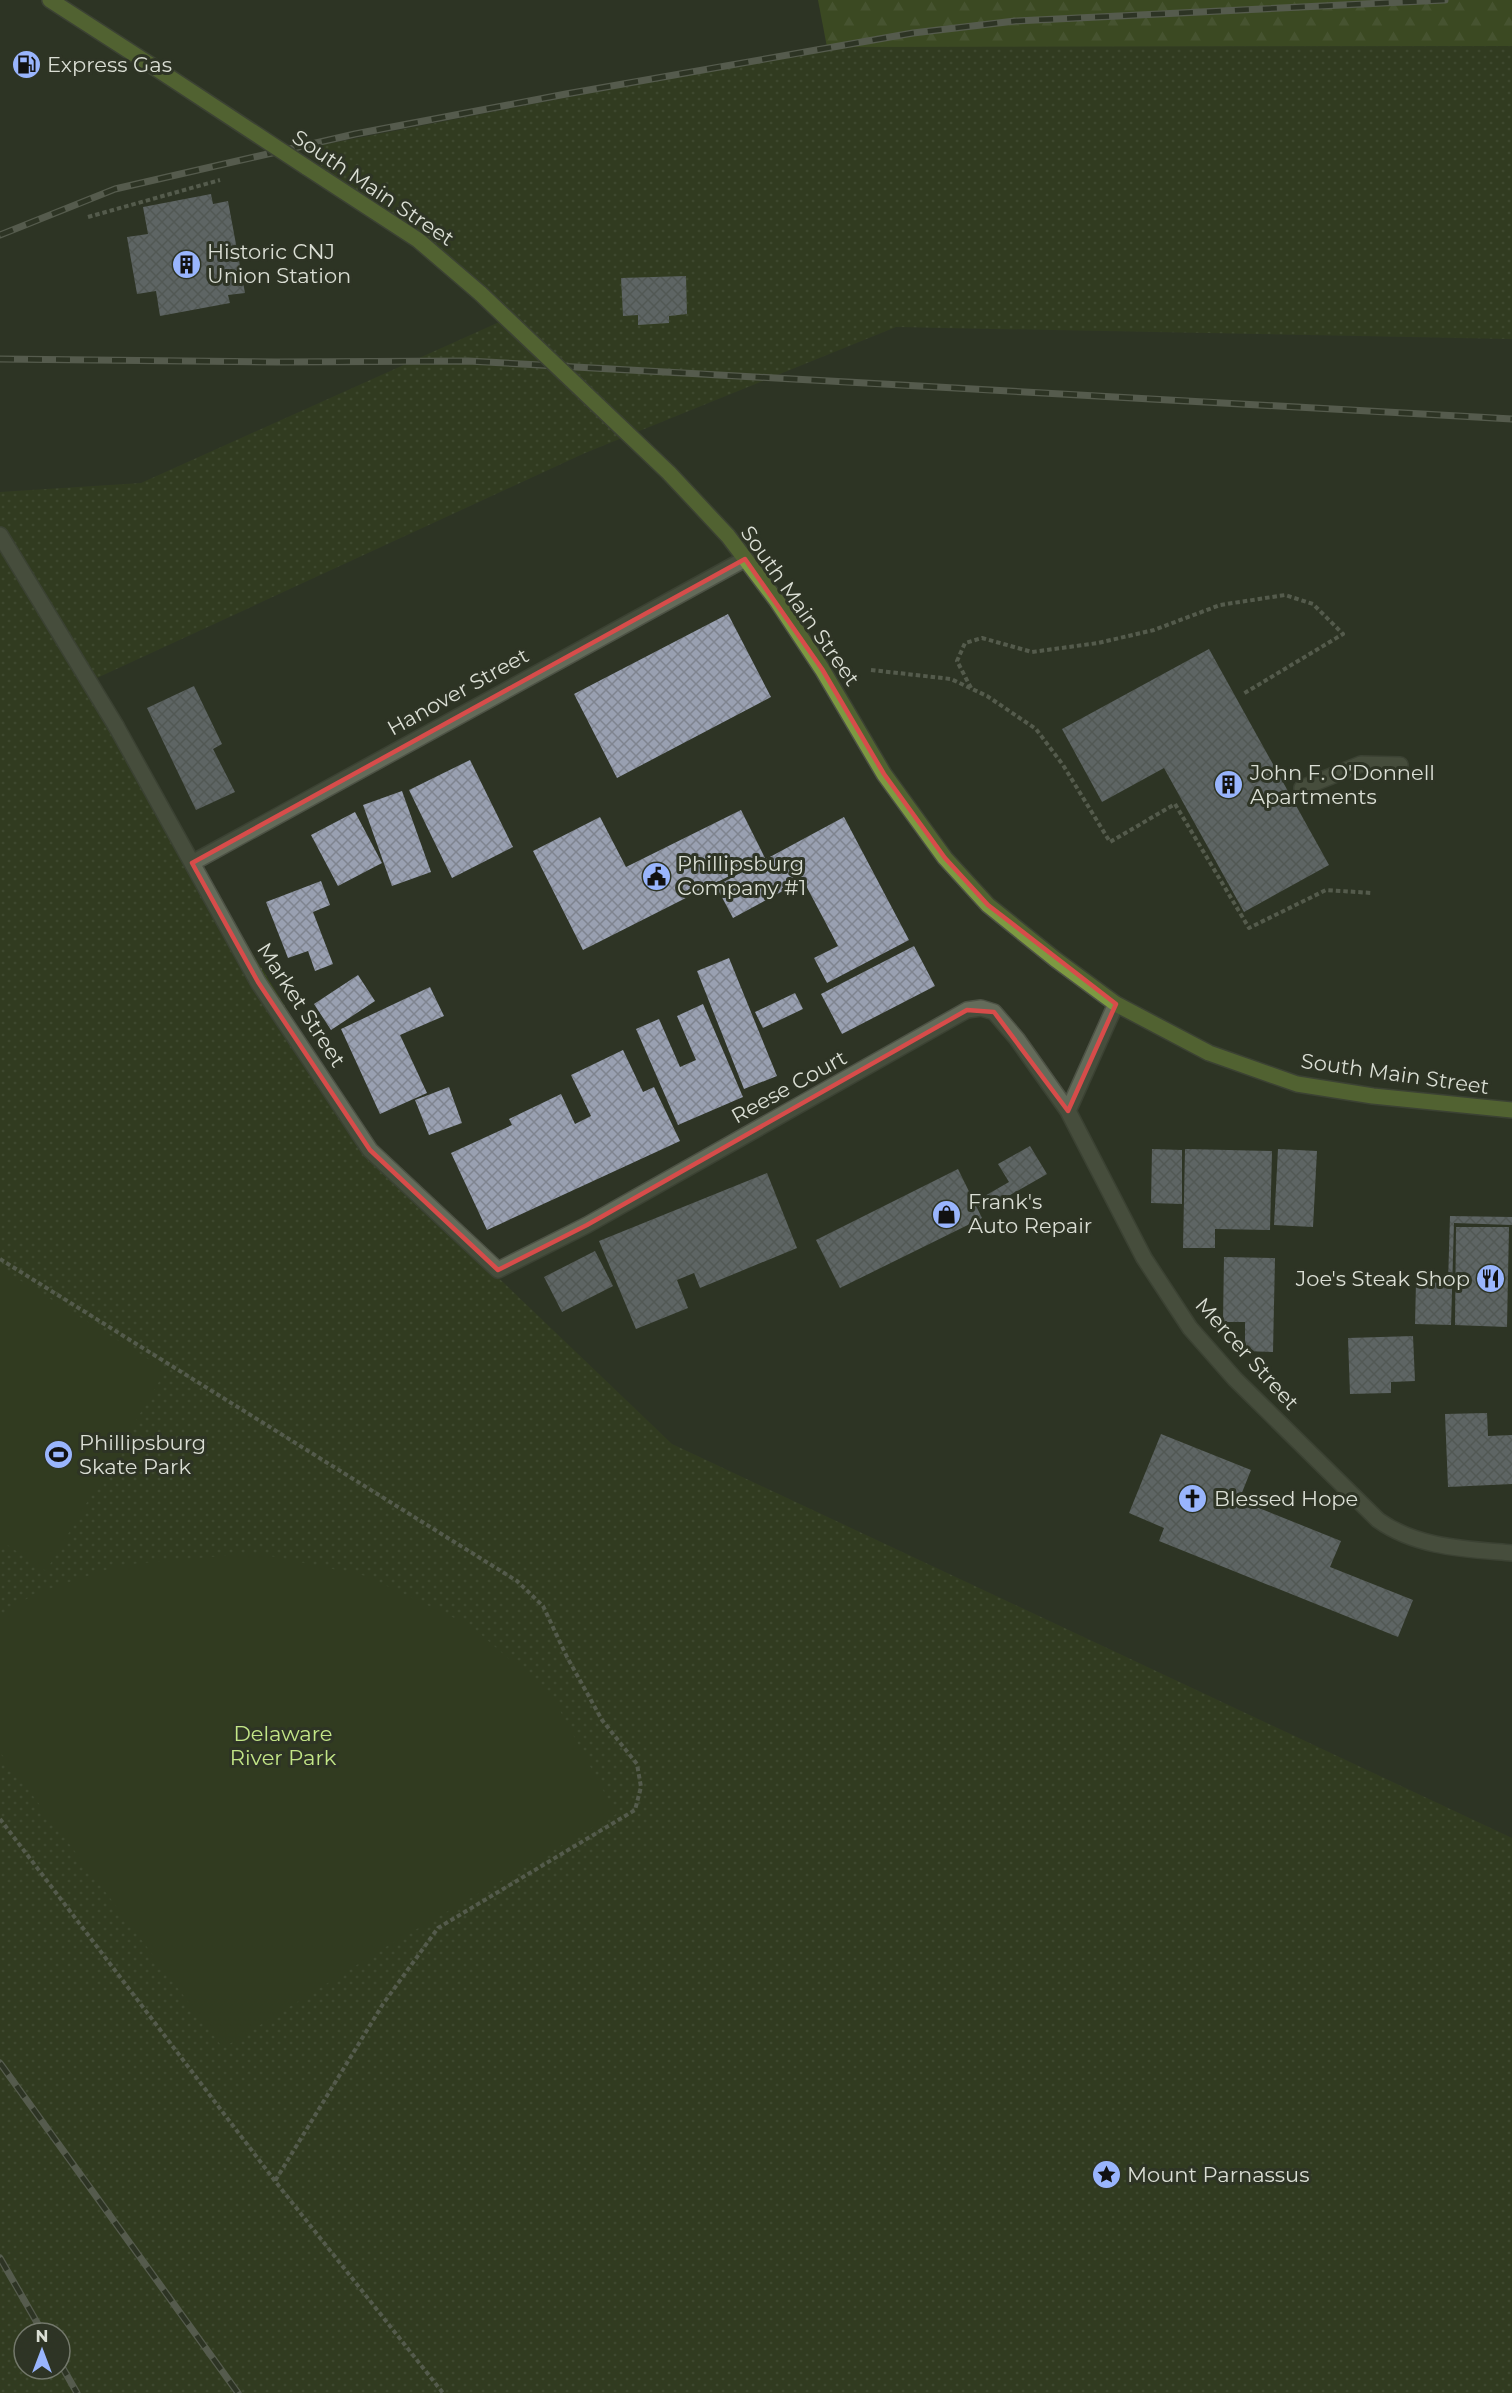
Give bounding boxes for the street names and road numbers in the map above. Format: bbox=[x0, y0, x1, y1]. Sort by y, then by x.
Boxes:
street label: South Main Street bbox=[288, 124, 459, 251]
street label: South Main Street bbox=[736, 521, 865, 691]
street label: Hanover Street bbox=[383, 642, 533, 741]
street label: Market Street bbox=[252, 938, 351, 1072]
street label: Reese Court bbox=[727, 1045, 851, 1129]
street label: South Main Street bbox=[1299, 1048, 1491, 1099]
street label: Mercer Street bbox=[1190, 1292, 1304, 1415]

